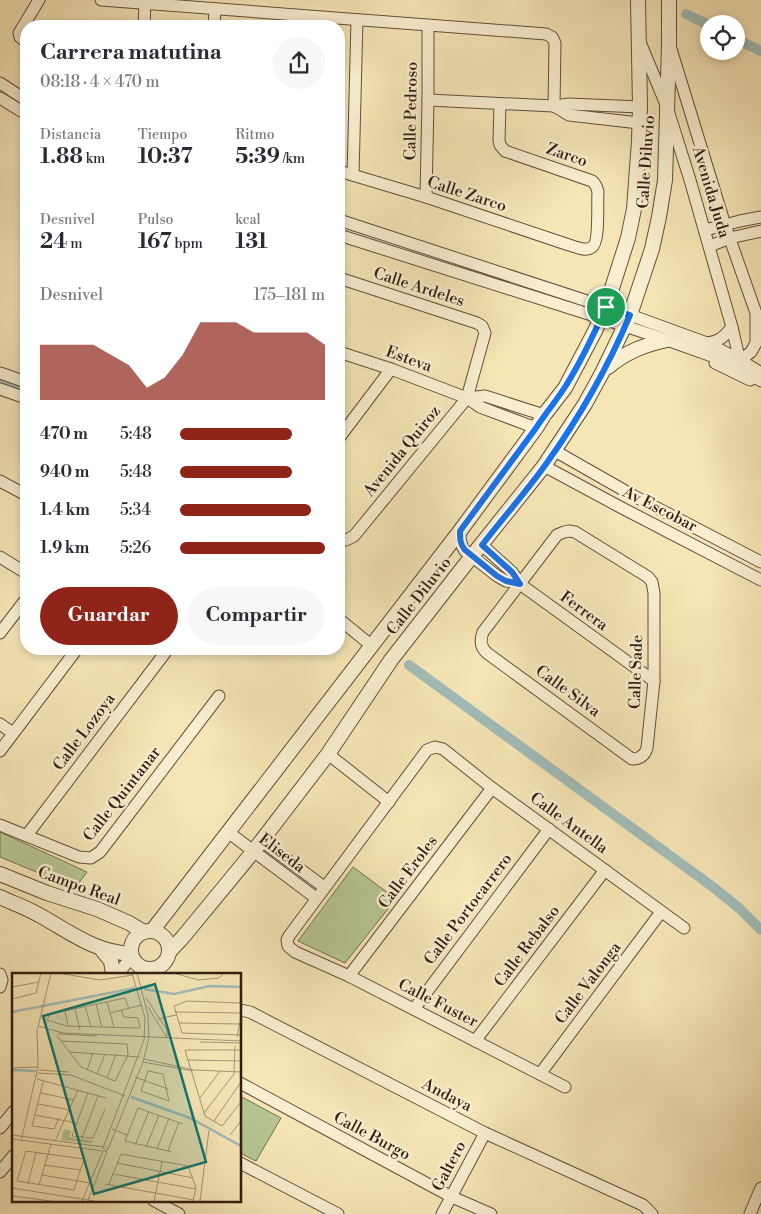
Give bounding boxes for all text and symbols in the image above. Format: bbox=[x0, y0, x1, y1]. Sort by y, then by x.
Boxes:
map controls bbox=[700, 15, 745, 60]
button: locate bbox=[700, 15, 745, 60]
button: share bbox=[273, 37, 325, 89]
text: Carrera matutina bbox=[40, 39, 222, 66]
street label: Calle Pedroso bbox=[400, 61, 422, 161]
text: 08:18 · 4 × 470 m bbox=[40, 72, 160, 92]
street label: Calle Diluvio bbox=[633, 115, 659, 209]
text: Distancia bbox=[40, 126, 101, 144]
text: Tiempo bbox=[138, 126, 187, 144]
text: Ritmo bbox=[235, 126, 275, 144]
street label: Zarco bbox=[544, 139, 590, 171]
street label: Avenida Juda bbox=[687, 143, 735, 241]
text: 1.88 bbox=[40, 144, 83, 170]
text: 10:37 bbox=[138, 144, 193, 170]
text: 5:39 bbox=[235, 144, 280, 170]
text: km bbox=[83, 150, 105, 168]
text: /km bbox=[280, 150, 305, 168]
street label: Calle Zarco bbox=[425, 172, 509, 216]
text: Desnivel bbox=[40, 211, 95, 229]
text: Pulso bbox=[138, 211, 173, 229]
text: kcal bbox=[235, 211, 261, 229]
text: 24 bbox=[40, 229, 67, 255]
text: 167 bbox=[138, 229, 172, 255]
text: 131 bbox=[235, 229, 268, 255]
text: m bbox=[67, 235, 83, 253]
text: bpm bbox=[172, 235, 203, 253]
street label: Calle Ardeles bbox=[371, 263, 467, 311]
text: Desnivel bbox=[40, 285, 103, 305]
text: 175–181 m bbox=[253, 285, 325, 305]
pin bbox=[585, 286, 627, 328]
icon: arrive bbox=[592, 293, 620, 321]
street label: Esteva bbox=[383, 341, 436, 377]
street label: Avenida Quiroz bbox=[358, 401, 445, 501]
text: 470 m bbox=[40, 424, 88, 444]
text: 5:48 bbox=[120, 424, 152, 444]
text: 940 m bbox=[40, 462, 89, 482]
text: 5:48 bbox=[120, 462, 152, 482]
street label: Av Escobar bbox=[619, 481, 701, 536]
text: 1.4 km bbox=[40, 500, 90, 520]
text: 5:34 bbox=[120, 500, 151, 520]
text: 1.9 km bbox=[40, 538, 89, 558]
text: 5:26 bbox=[120, 538, 151, 558]
street label: Calle Diluvio bbox=[382, 553, 456, 639]
button: Guardar bbox=[40, 587, 178, 645]
button: Compartir bbox=[188, 587, 325, 645]
street label: Ferrera bbox=[556, 587, 613, 636]
street label: Calle Sade bbox=[625, 634, 647, 710]
street label: Calle Silva bbox=[532, 661, 605, 722]
street label: Calle Lozoya bbox=[48, 689, 120, 775]
street label: Calle Quintanar bbox=[79, 742, 165, 845]
street label: Calle Antella bbox=[526, 788, 613, 859]
street label: Eliseda bbox=[255, 829, 310, 878]
street label: Calle Eroles bbox=[374, 831, 442, 913]
street label: Calle Portocarrero bbox=[420, 849, 516, 969]
street label: Campo Real bbox=[35, 862, 123, 910]
street label: Calle Rebalso bbox=[490, 901, 564, 991]
street label: Calle Valonga bbox=[551, 937, 626, 1028]
inset map bbox=[12, 973, 241, 1202]
street label: Calle Fuster bbox=[395, 974, 481, 1032]
street label: Andaya bbox=[418, 1074, 476, 1116]
street label: Calle Burgo bbox=[330, 1107, 414, 1165]
street label: Galtero bbox=[428, 1137, 470, 1195]

